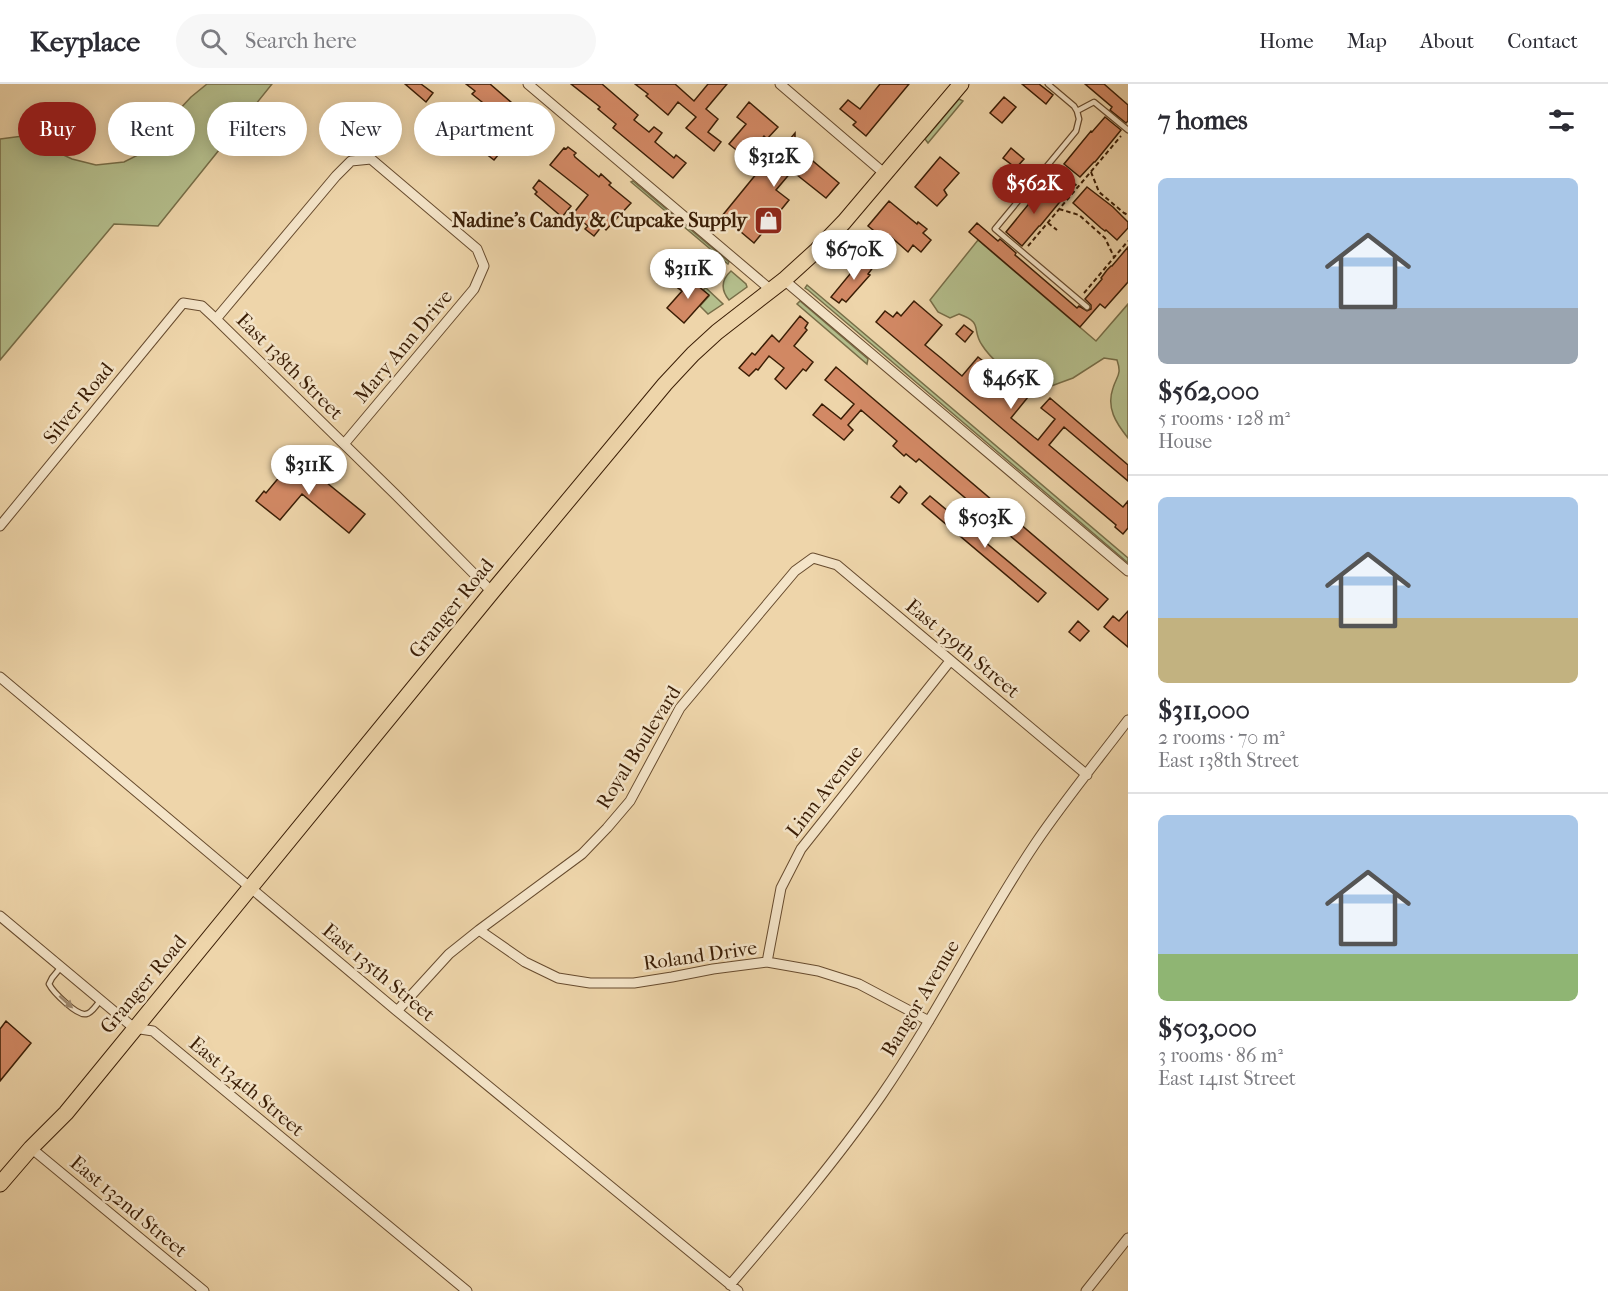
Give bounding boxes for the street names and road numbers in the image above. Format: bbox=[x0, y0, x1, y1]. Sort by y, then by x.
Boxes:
street label: Mary Ann Drive bbox=[349, 285, 457, 407]
street label: East 138th Street bbox=[232, 308, 348, 424]
street label: Silver Road bbox=[39, 357, 119, 449]
street label: Granger Road bbox=[404, 553, 499, 663]
street label: East 139th Street bbox=[901, 594, 1024, 703]
street label: Royal Boulevard bbox=[591, 681, 686, 813]
street label: Linn Avenue bbox=[781, 741, 867, 842]
street label: East 135th Street bbox=[318, 919, 440, 1026]
street label: Granger Road bbox=[96, 930, 192, 1038]
street label: Roland Drive bbox=[642, 936, 758, 975]
street label: Bangor Avenue bbox=[877, 936, 964, 1061]
street label: East 134th Street bbox=[185, 1032, 309, 1141]
street label: East 132nd Street bbox=[66, 1151, 192, 1262]

